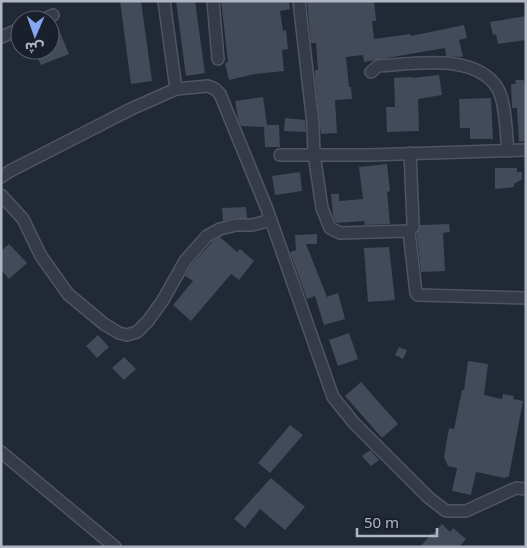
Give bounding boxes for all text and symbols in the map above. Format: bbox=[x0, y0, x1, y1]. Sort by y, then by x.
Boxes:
north arrow bbox=[10, 10, 60, 60]
text: ش bbox=[25, 39, 44, 58]
scale bar bbox=[357, 506, 437, 538]
text: 50 m bbox=[364, 512, 399, 532]

